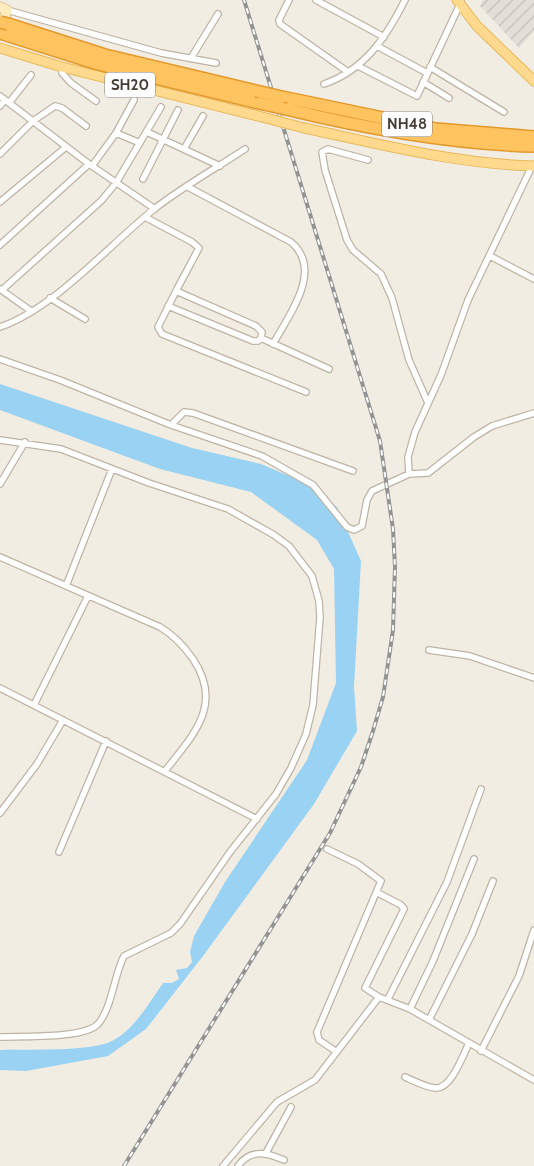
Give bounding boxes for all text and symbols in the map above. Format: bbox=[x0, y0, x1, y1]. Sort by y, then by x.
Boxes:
road number: SH20 bbox=[105, 72, 155, 98]
road number: NH48 bbox=[382, 112, 432, 136]

